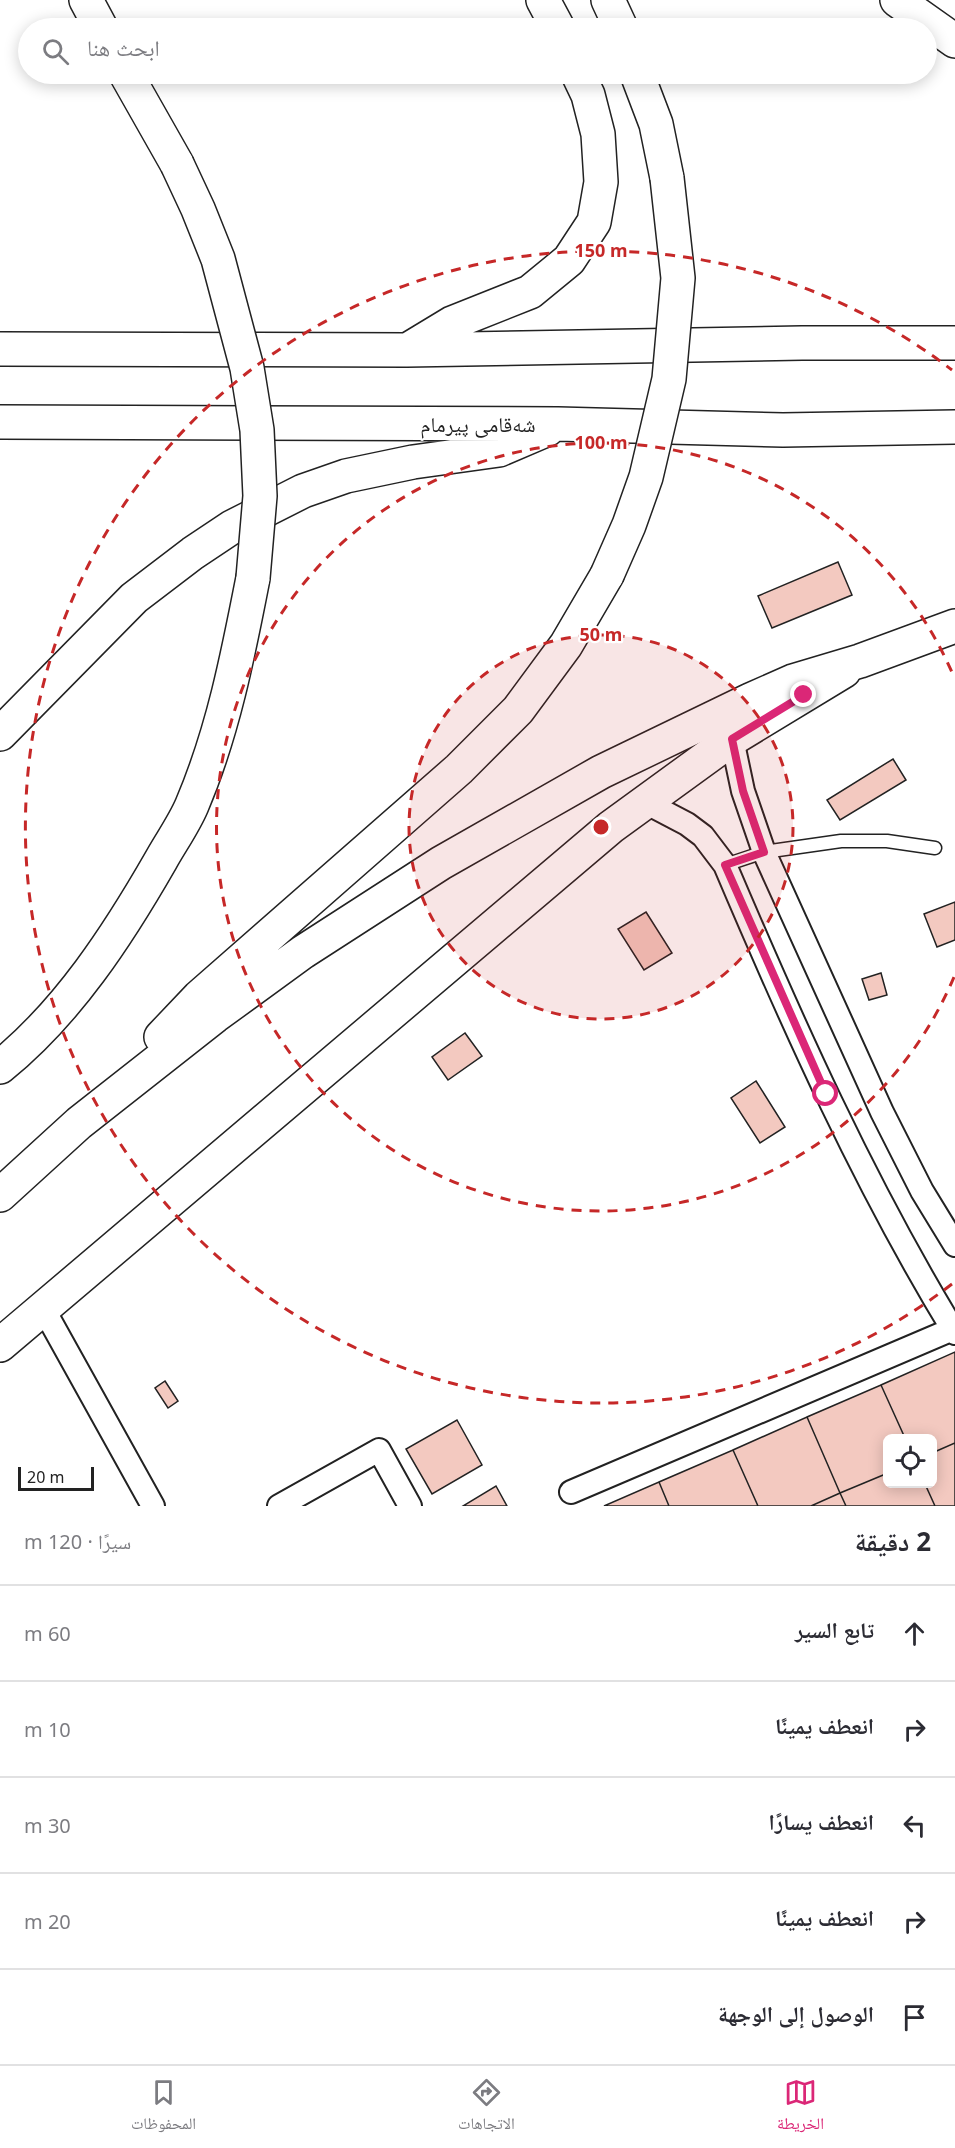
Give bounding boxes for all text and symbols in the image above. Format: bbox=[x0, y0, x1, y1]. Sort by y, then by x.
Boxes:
search box bbox=[18, 18, 937, 84]
text: ابحث هنا bbox=[87, 32, 160, 62]
icon: search bbox=[39, 35, 72, 68]
text: 150 m bbox=[574, 238, 628, 262]
street label: شەقامی پیرمام bbox=[420, 410, 536, 439]
text: 100 m bbox=[574, 430, 628, 454]
text: 50 m bbox=[580, 622, 622, 646]
route end bbox=[790, 681, 816, 707]
centre of rings bbox=[591, 817, 611, 837]
route start bbox=[812, 1080, 838, 1106]
map controls bbox=[883, 1434, 937, 1488]
button: locate bbox=[883, 1434, 937, 1488]
scale bar bbox=[18, 1464, 94, 1492]
text: 20 m bbox=[27, 1466, 64, 1488]
text: 2 دقيقة bbox=[855, 1523, 931, 1559]
text: سيرًا · 120 m bbox=[24, 1528, 131, 1555]
text: تابع السير bbox=[795, 1614, 874, 1644]
icon: ahead bbox=[898, 1617, 931, 1650]
text: 60 m bbox=[24, 1620, 71, 1647]
text: انعطف يمينًا bbox=[775, 1710, 874, 1740]
icon: right bbox=[898, 1713, 931, 1746]
text: 10 m bbox=[24, 1716, 71, 1743]
text: انعطف يسارًا bbox=[769, 1806, 874, 1836]
icon: left bbox=[898, 1809, 931, 1842]
text: 30 m bbox=[24, 1812, 71, 1839]
text: انعطف يمينًا bbox=[775, 1902, 874, 1932]
icon: right bbox=[898, 1905, 931, 1938]
text: 20 m bbox=[24, 1908, 71, 1935]
text: الوصول إلى الوجهة bbox=[718, 1998, 874, 2028]
icon: arrive bbox=[898, 2001, 931, 2034]
tab: المحفوظات bbox=[131, 2076, 196, 2139]
tab: الاتجاهات bbox=[458, 2076, 515, 2139]
tab: الخريطة bbox=[777, 2076, 824, 2139]

